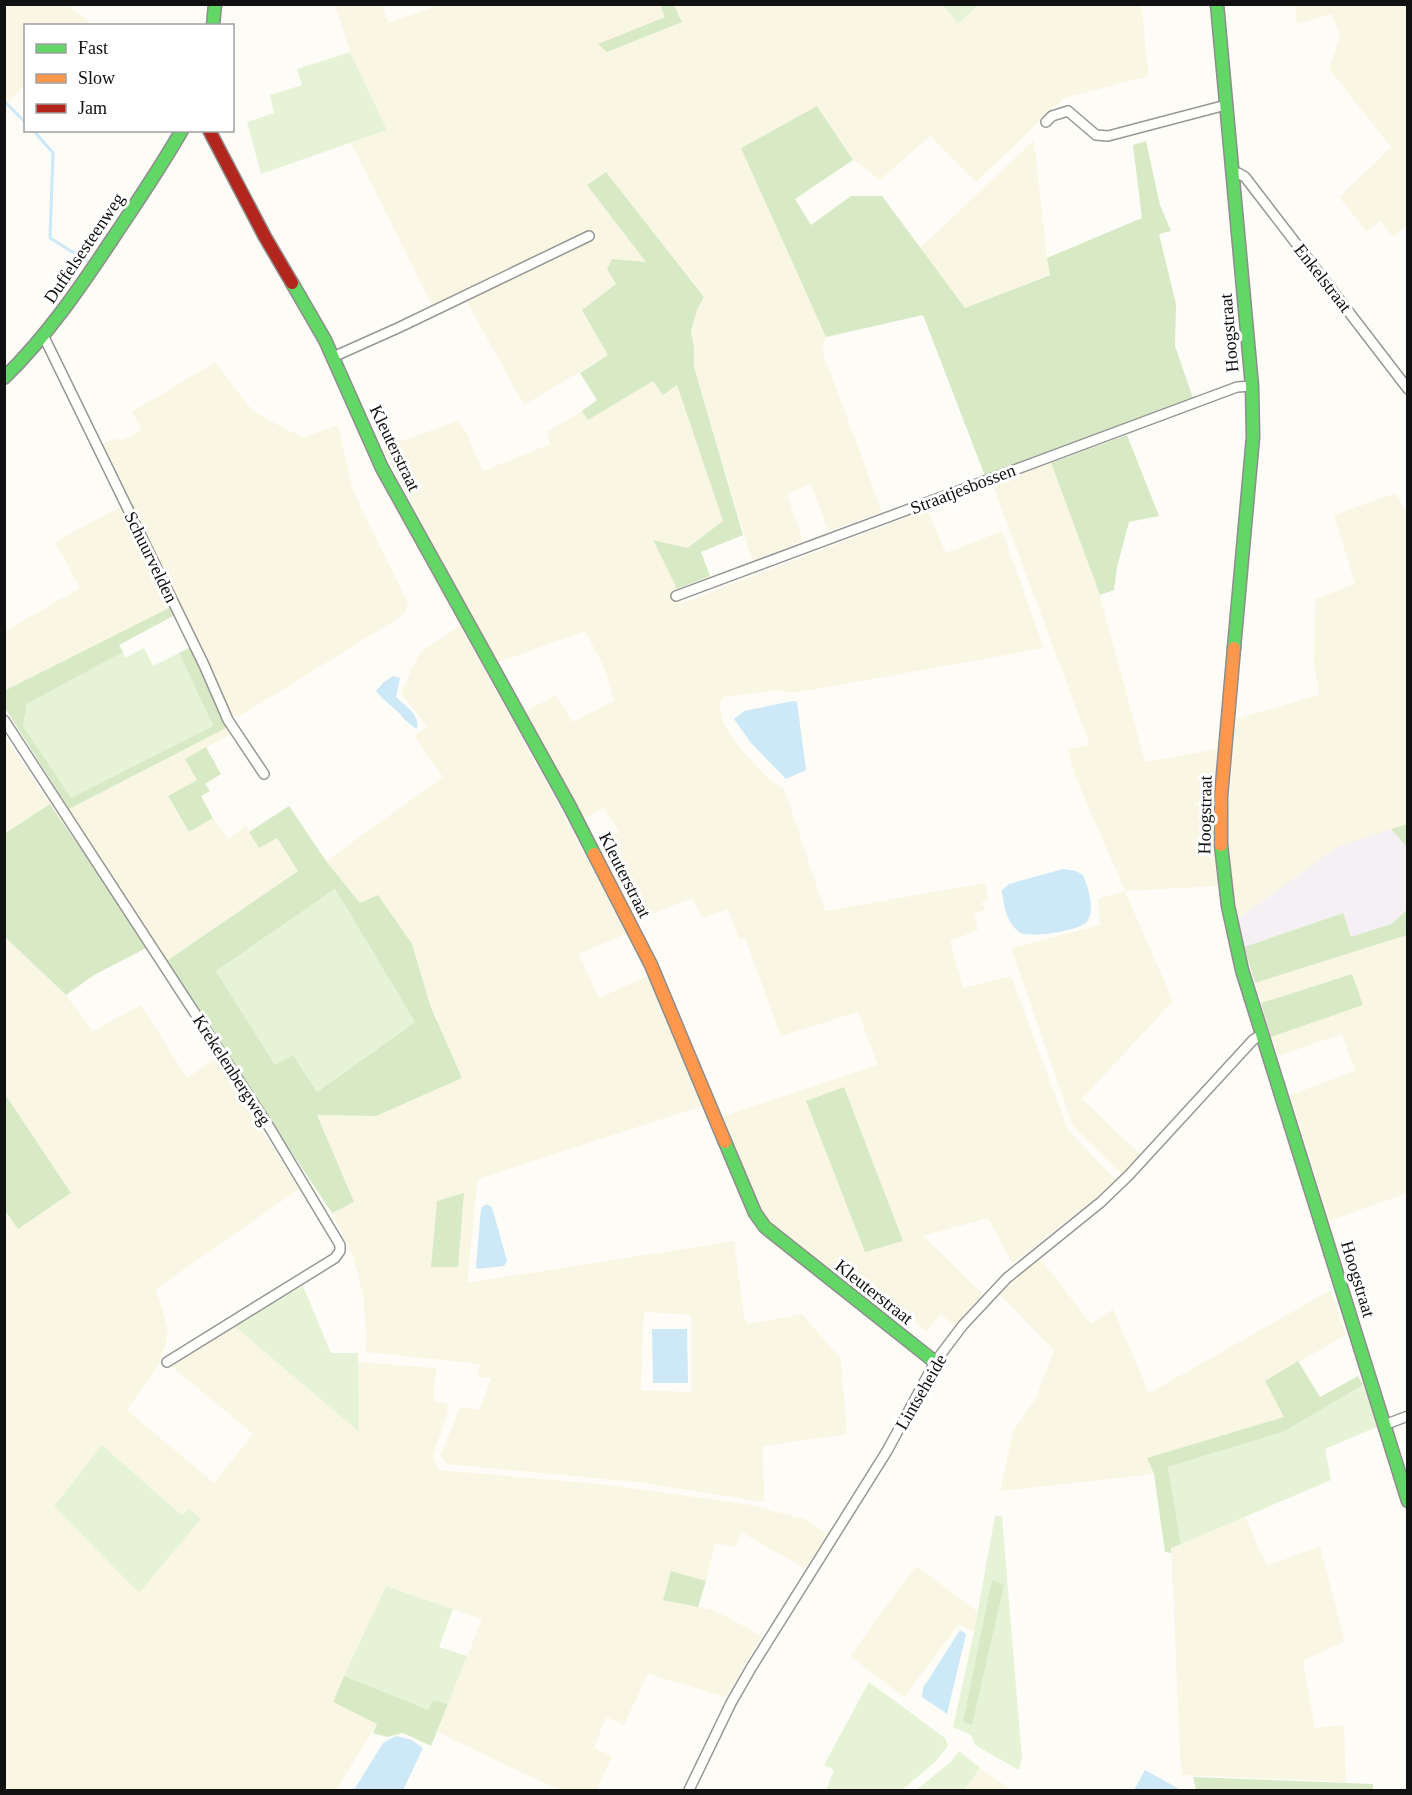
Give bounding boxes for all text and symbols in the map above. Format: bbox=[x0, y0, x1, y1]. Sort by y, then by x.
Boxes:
legend bbox=[24, 24, 234, 132]
text: Fast bbox=[78, 38, 108, 58]
text: Slow bbox=[78, 68, 115, 88]
text: Jam bbox=[78, 98, 107, 118]
street label: Duffelsesteenweg bbox=[40, 189, 128, 307]
street label: Enkelstraat bbox=[1290, 240, 1356, 316]
street label: Hoogstraat bbox=[1216, 293, 1242, 373]
street label: Kleuterstraat bbox=[366, 402, 424, 494]
street label: Straatjesbossen bbox=[908, 460, 1018, 518]
street label: Schuurvelden bbox=[120, 508, 182, 606]
street label: Hoogstraat bbox=[1194, 775, 1216, 855]
street label: Kleuterstraat bbox=[595, 829, 655, 921]
street label: Krekelenbergweg bbox=[189, 1011, 275, 1129]
street label: Hoogstraat bbox=[1337, 1238, 1379, 1320]
street label: Kleuterstraat bbox=[831, 1256, 917, 1328]
street label: Lintseheide bbox=[891, 1351, 951, 1433]

